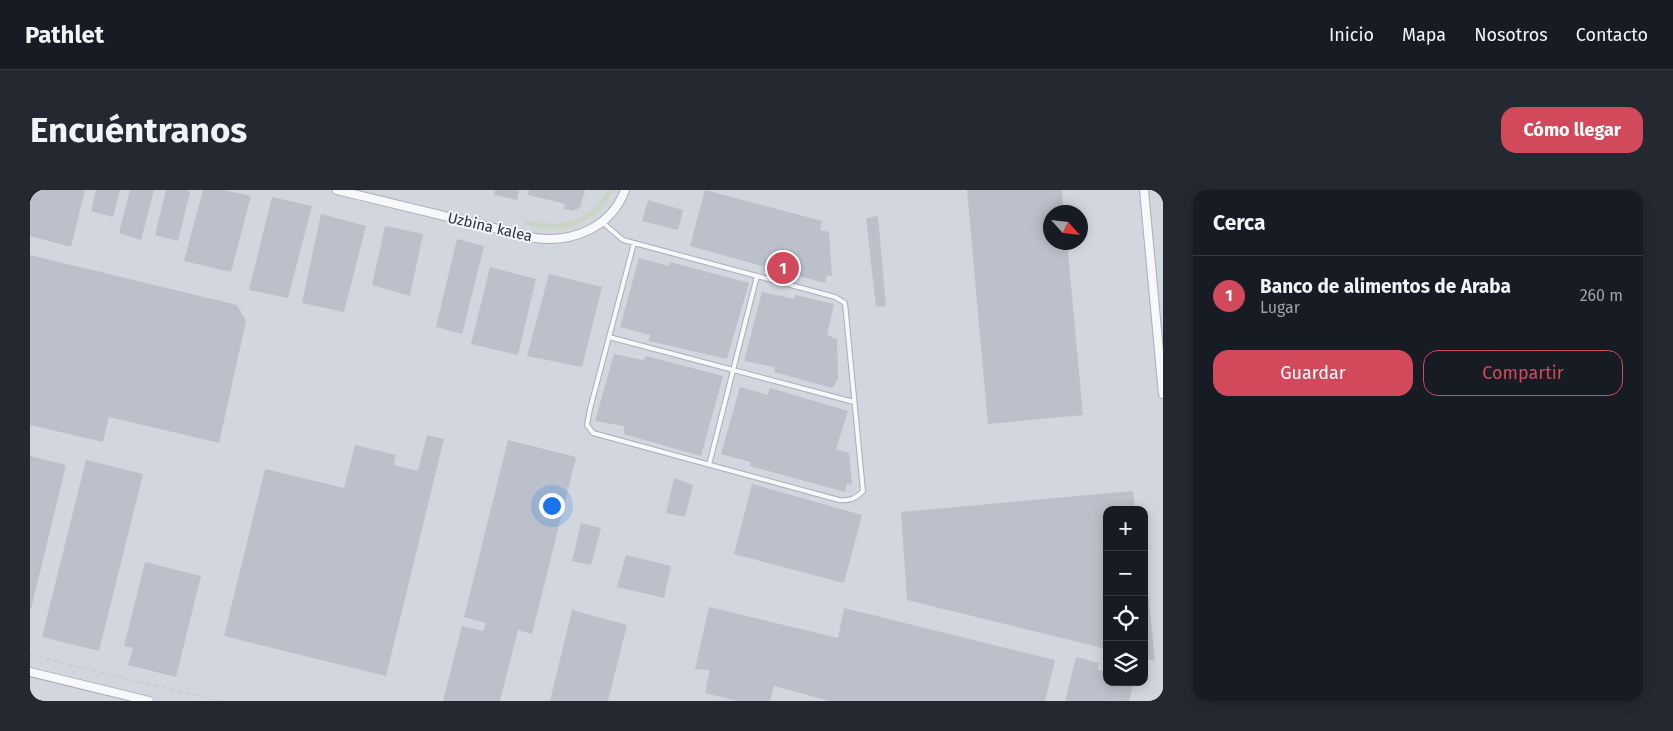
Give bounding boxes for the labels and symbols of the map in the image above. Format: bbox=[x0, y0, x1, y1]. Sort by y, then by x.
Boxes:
north arrow bbox=[1043, 205, 1088, 250]
street label: Uzbina kalea bbox=[446, 209, 534, 245]
pin: 1 bbox=[767, 249, 799, 287]
your location bbox=[539, 493, 565, 519]

